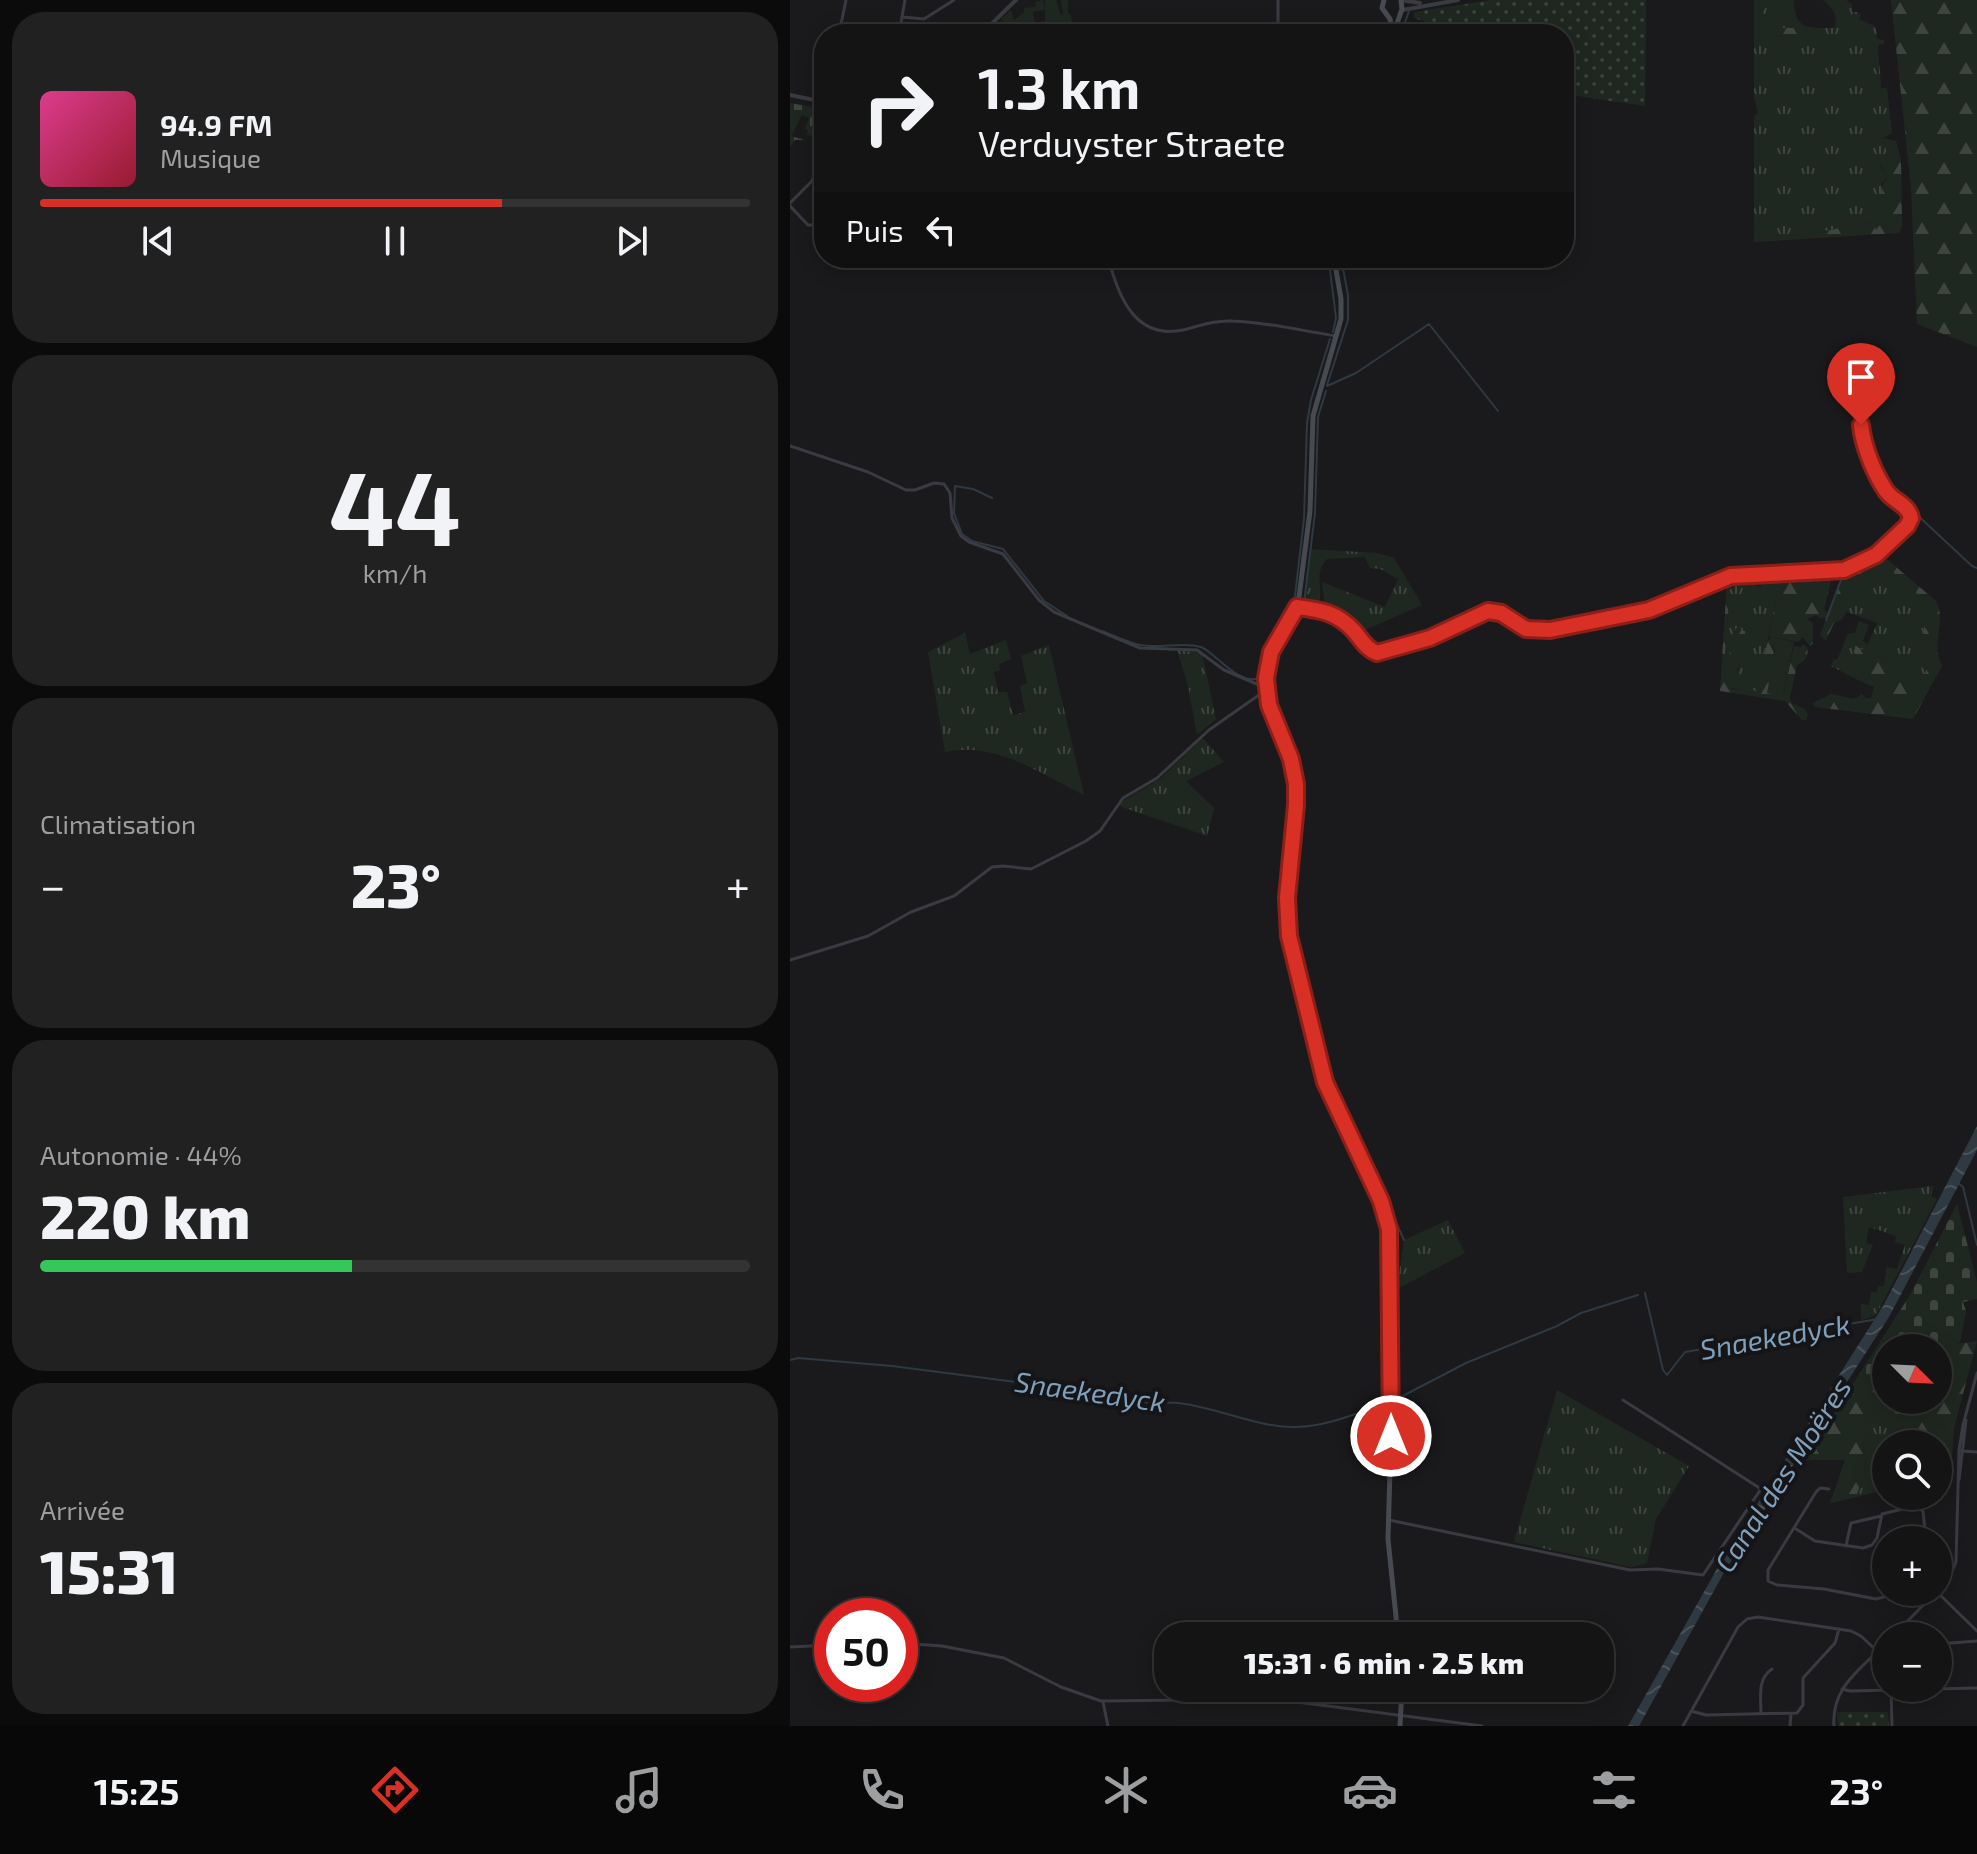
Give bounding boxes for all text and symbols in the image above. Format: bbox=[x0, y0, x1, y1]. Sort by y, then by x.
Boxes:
text: 1.3 km bbox=[978, 53, 1140, 120]
icon: right bbox=[846, 56, 950, 160]
text: 94.9 FM bbox=[160, 106, 272, 142]
text: Verduyster Straete bbox=[978, 121, 1285, 164]
text: Musique bbox=[160, 142, 261, 173]
icon: left bbox=[919, 208, 963, 252]
text: Puis bbox=[846, 212, 903, 248]
icon: previous bbox=[136, 219, 180, 263]
icon: pause bbox=[373, 219, 417, 263]
icon: next bbox=[610, 219, 654, 263]
pin bbox=[1827, 343, 1895, 425]
icon: arrive bbox=[1839, 355, 1883, 399]
text: 44 bbox=[329, 442, 461, 567]
text: km/h bbox=[363, 557, 427, 588]
text: Climatisation bbox=[40, 808, 196, 839]
text: 23° bbox=[351, 848, 441, 920]
text: − bbox=[40, 858, 66, 911]
text: + bbox=[726, 858, 750, 911]
text: Autonomie · 44% bbox=[40, 1139, 242, 1170]
text: 220 km bbox=[40, 1179, 251, 1251]
water label: Snaekedyck bbox=[1697, 1306, 1852, 1366]
north arrow bbox=[1872, 1334, 1952, 1414]
map controls bbox=[1872, 1334, 1952, 1702]
water label: Snaekedyck bbox=[1013, 1364, 1168, 1418]
water label: Canal des Moëres bbox=[1707, 1371, 1858, 1578]
position arrow bbox=[1349, 1394, 1433, 1478]
button: search bbox=[1872, 1430, 1952, 1510]
text: Arrivée bbox=[40, 1494, 125, 1525]
button: + bbox=[1872, 1526, 1952, 1606]
text: 15:31 bbox=[40, 1534, 178, 1606]
speed limit sign: 50 bbox=[814, 1598, 918, 1702]
button: − bbox=[1872, 1622, 1952, 1702]
text: 15:31 · 6 min · 2.5 km bbox=[1244, 1644, 1524, 1680]
icon: directions bbox=[367, 1762, 423, 1818]
icon: music bbox=[611, 1762, 667, 1818]
icon: phone bbox=[854, 1762, 910, 1818]
icon: climate bbox=[1098, 1762, 1154, 1818]
icon: car bbox=[1342, 1762, 1398, 1818]
icon: filters bbox=[1586, 1762, 1642, 1818]
text: 15:25 bbox=[94, 1769, 179, 1812]
text: 23° bbox=[1829, 1769, 1883, 1812]

